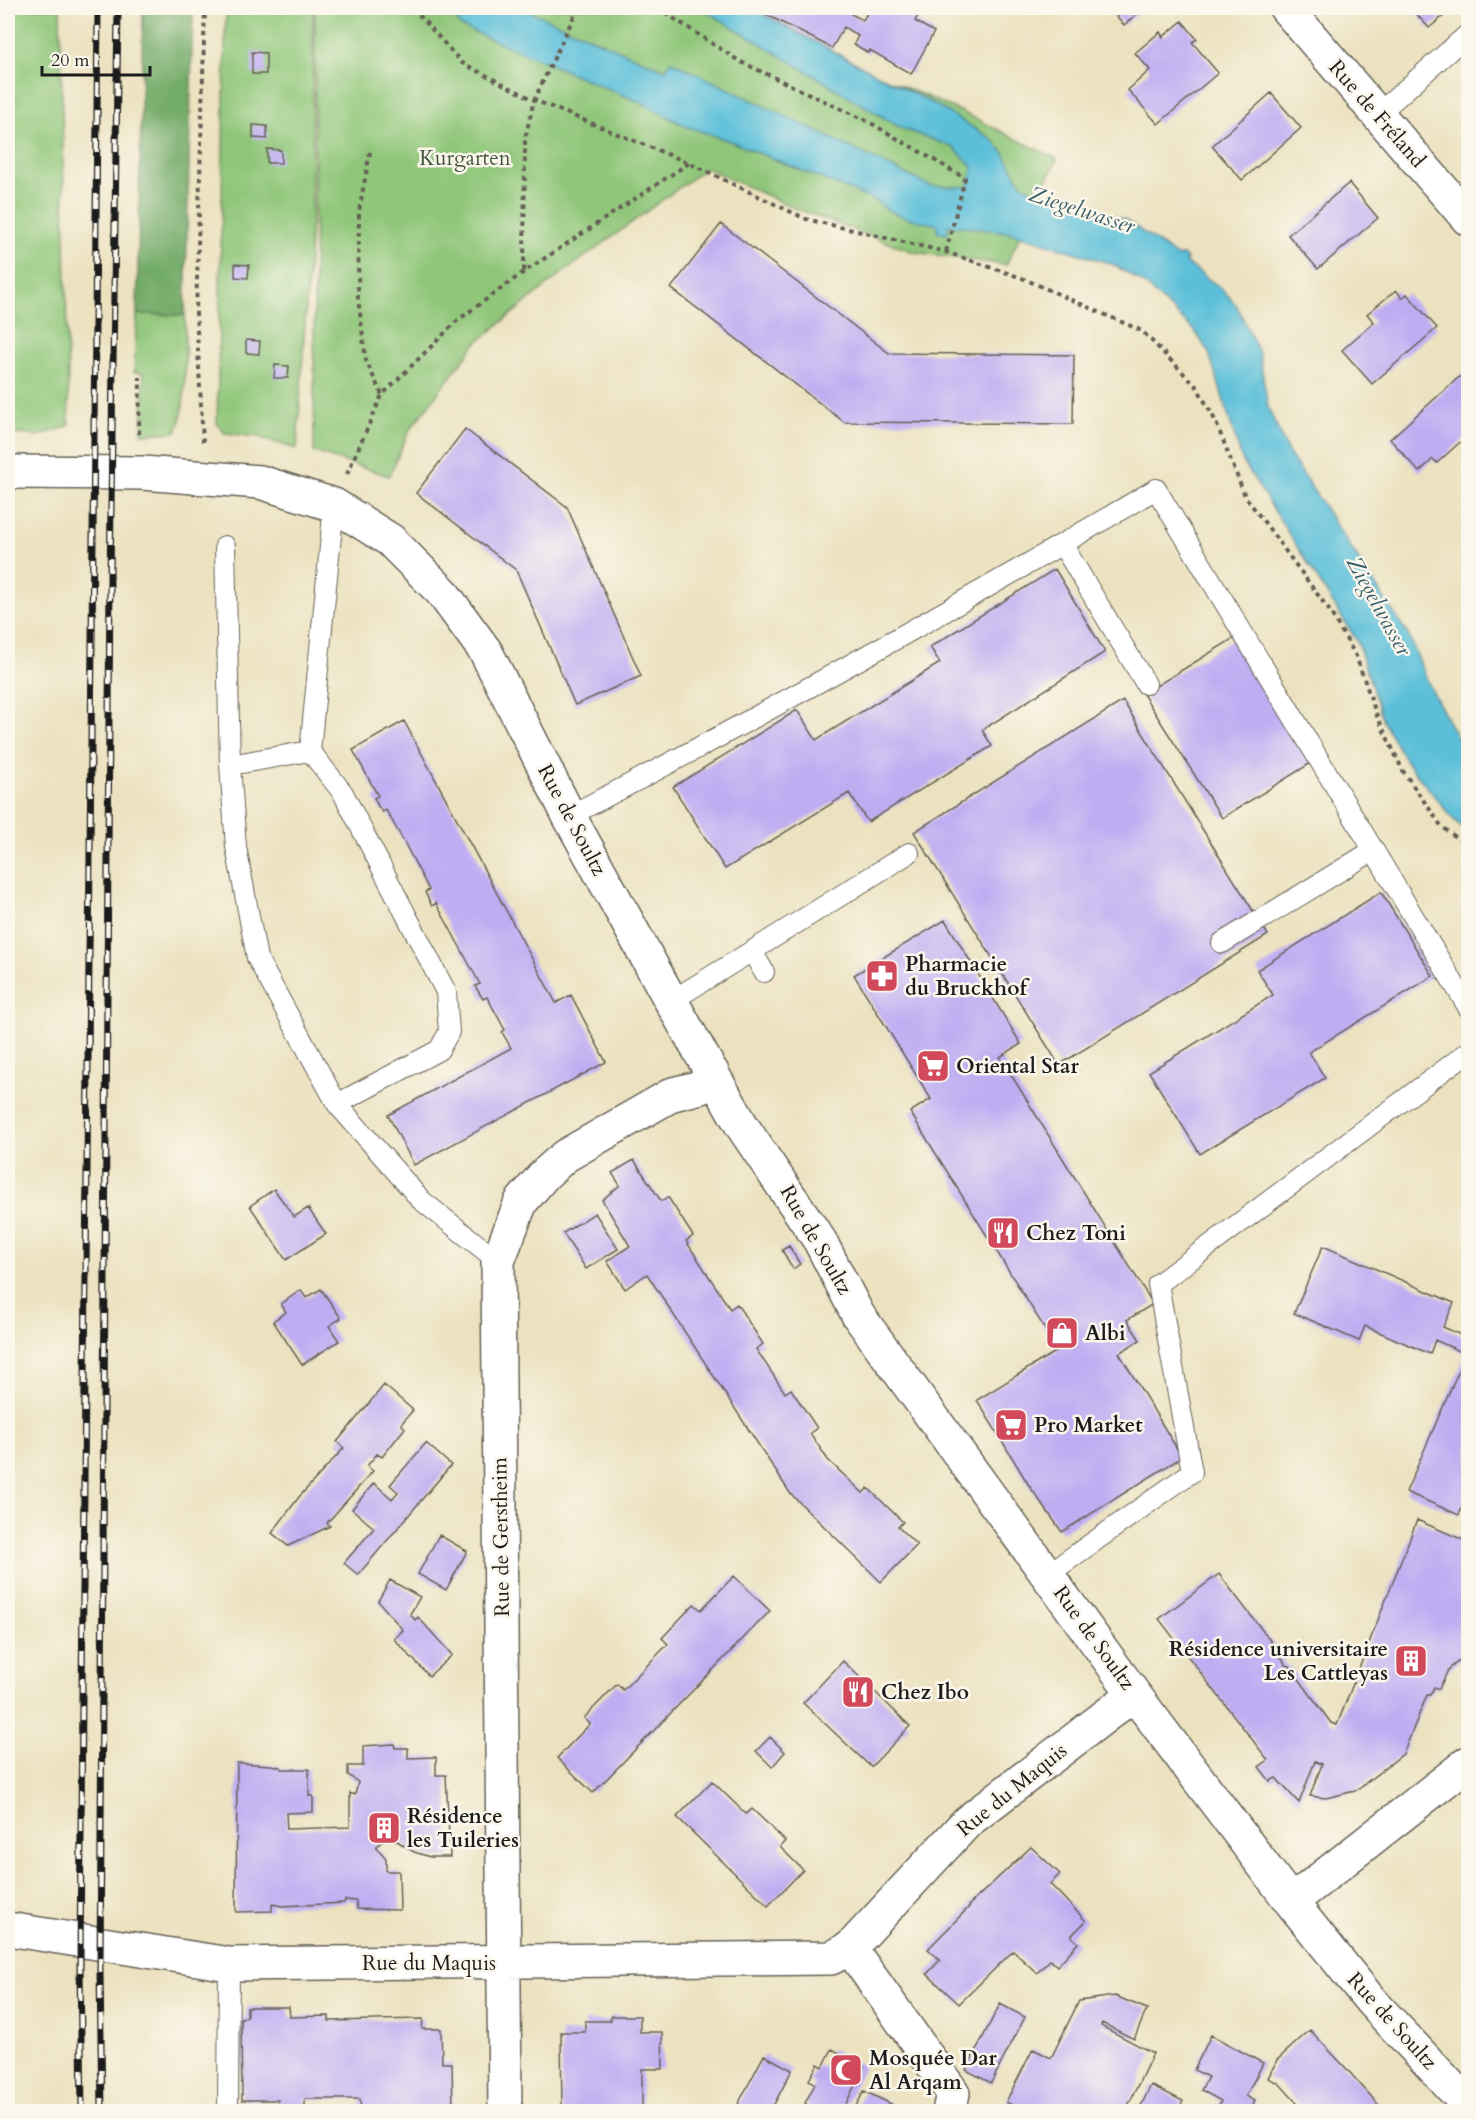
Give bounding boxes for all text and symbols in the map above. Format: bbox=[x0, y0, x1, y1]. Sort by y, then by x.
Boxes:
scale bar bbox=[42, 39, 150, 77]
text: 20 m bbox=[51, 48, 90, 73]
street label: Rue de Fréland bbox=[1322, 54, 1432, 174]
park label: Kurgarten bbox=[419, 144, 511, 173]
water label: Ziegelwasser bbox=[1025, 179, 1139, 241]
water label: Ziegelwasser bbox=[1339, 551, 1419, 662]
street label: Rue de Soultz bbox=[530, 759, 614, 881]
place label: Pharmacie du Bruckhof bbox=[905, 950, 1030, 1003]
pharmacy icon: Pharmacie du Bruckhof bbox=[864, 958, 900, 994]
supermarket icon: Oriental Star bbox=[915, 1048, 951, 1084]
place label: Oriental Star bbox=[956, 1052, 1079, 1081]
street label: Rue de Soultz bbox=[773, 1180, 859, 1301]
restaurant icon: Chez Toni bbox=[985, 1215, 1021, 1251]
place label: Chez Toni bbox=[1026, 1219, 1126, 1248]
shop icon: Albi bbox=[1044, 1315, 1080, 1351]
place label: Albi bbox=[1085, 1319, 1126, 1348]
supermarket icon: Pro Market bbox=[993, 1407, 1029, 1443]
place label: Pro Market bbox=[1034, 1411, 1143, 1440]
street label: Rue de Gerstheim bbox=[485, 1457, 517, 1617]
street label: Rue de Soultz bbox=[1046, 1580, 1142, 1697]
place label: Résidence universitaire Les Cattleyas bbox=[1169, 1635, 1388, 1688]
building icon: Résidence universitaire Les Cattleyas bbox=[1393, 1643, 1429, 1679]
restaurant icon: Chez Ibo bbox=[840, 1674, 876, 1710]
place label: Chez Ibo bbox=[881, 1678, 969, 1707]
street label: Rue du Maquis bbox=[951, 1737, 1073, 1843]
place label: Résidence les Tuileries bbox=[407, 1802, 519, 1855]
building icon: Résidence les Tuileries bbox=[366, 1810, 402, 1846]
street label: Rue du Maquis bbox=[362, 1949, 496, 1978]
street label: Rue de Soultz bbox=[1340, 1966, 1444, 2077]
place label: Mosquée Dar Al Arqam bbox=[869, 2044, 998, 2097]
mosque icon: Mosquée Dar Al Arqam bbox=[828, 2052, 864, 2088]

